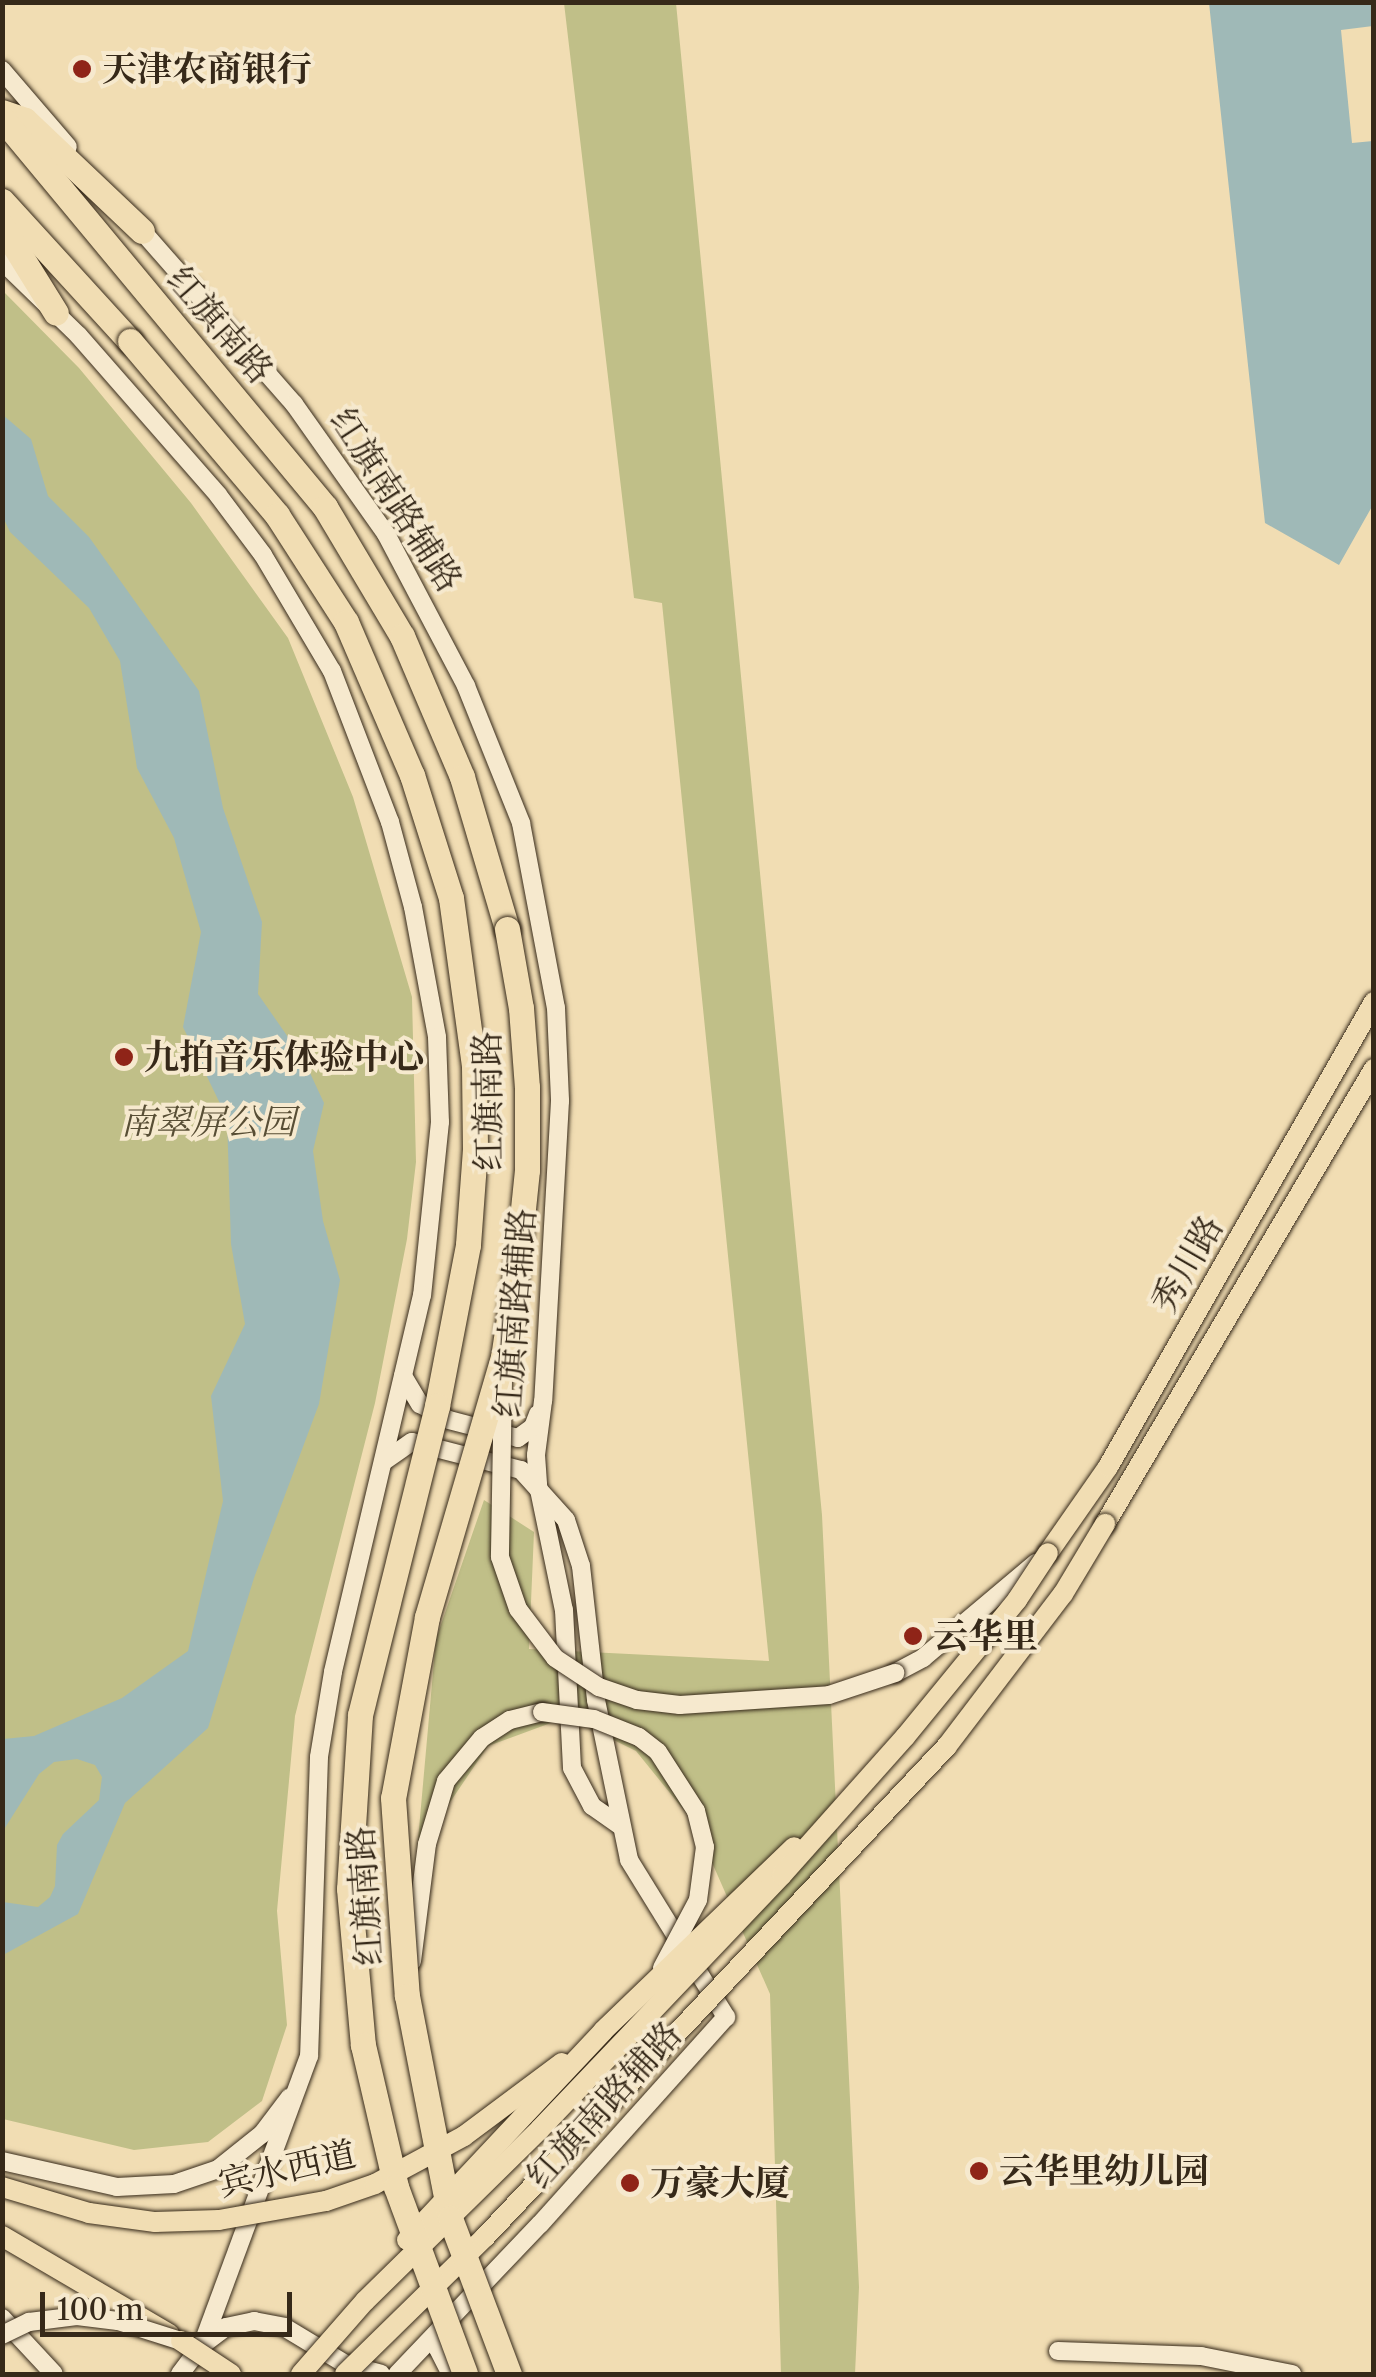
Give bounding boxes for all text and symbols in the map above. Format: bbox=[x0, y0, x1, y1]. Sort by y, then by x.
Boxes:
place label: 天津农商银行 bbox=[102, 48, 312, 90]
marker: 天津农商银行 bbox=[71, 58, 93, 80]
street label: 红旗南路 bbox=[158, 258, 282, 392]
street label: 红旗南路辅路 bbox=[321, 401, 471, 599]
street label: 红旗南路 bbox=[466, 1031, 510, 1171]
place label: 九拍音乐体验中心 bbox=[144, 1036, 424, 1078]
marker: 九拍音乐体验中心 bbox=[113, 1046, 135, 1068]
park label: 南翠屏公园 bbox=[121, 1101, 295, 1143]
street label: 红旗南路辅路 bbox=[487, 1207, 543, 1419]
street label: 秀川路 bbox=[1143, 1208, 1231, 1320]
place label: 云华里 bbox=[933, 1615, 1038, 1657]
marker: 云华里 bbox=[902, 1625, 924, 1647]
street label: 红旗南路 bbox=[339, 1825, 391, 1967]
street label: 红旗南路辅路 bbox=[518, 2013, 690, 2197]
street label: 宾水西道 bbox=[214, 2133, 360, 2205]
place label: 云华里幼儿园 bbox=[999, 2150, 1209, 2192]
marker: 云华里幼儿园 bbox=[968, 2160, 990, 2182]
place label: 万豪大厦 bbox=[650, 2162, 790, 2204]
marker: 万豪大厦 bbox=[619, 2172, 641, 2194]
scale bar bbox=[45, 2272, 298, 2334]
text: 100 m bbox=[57, 2291, 144, 2328]

